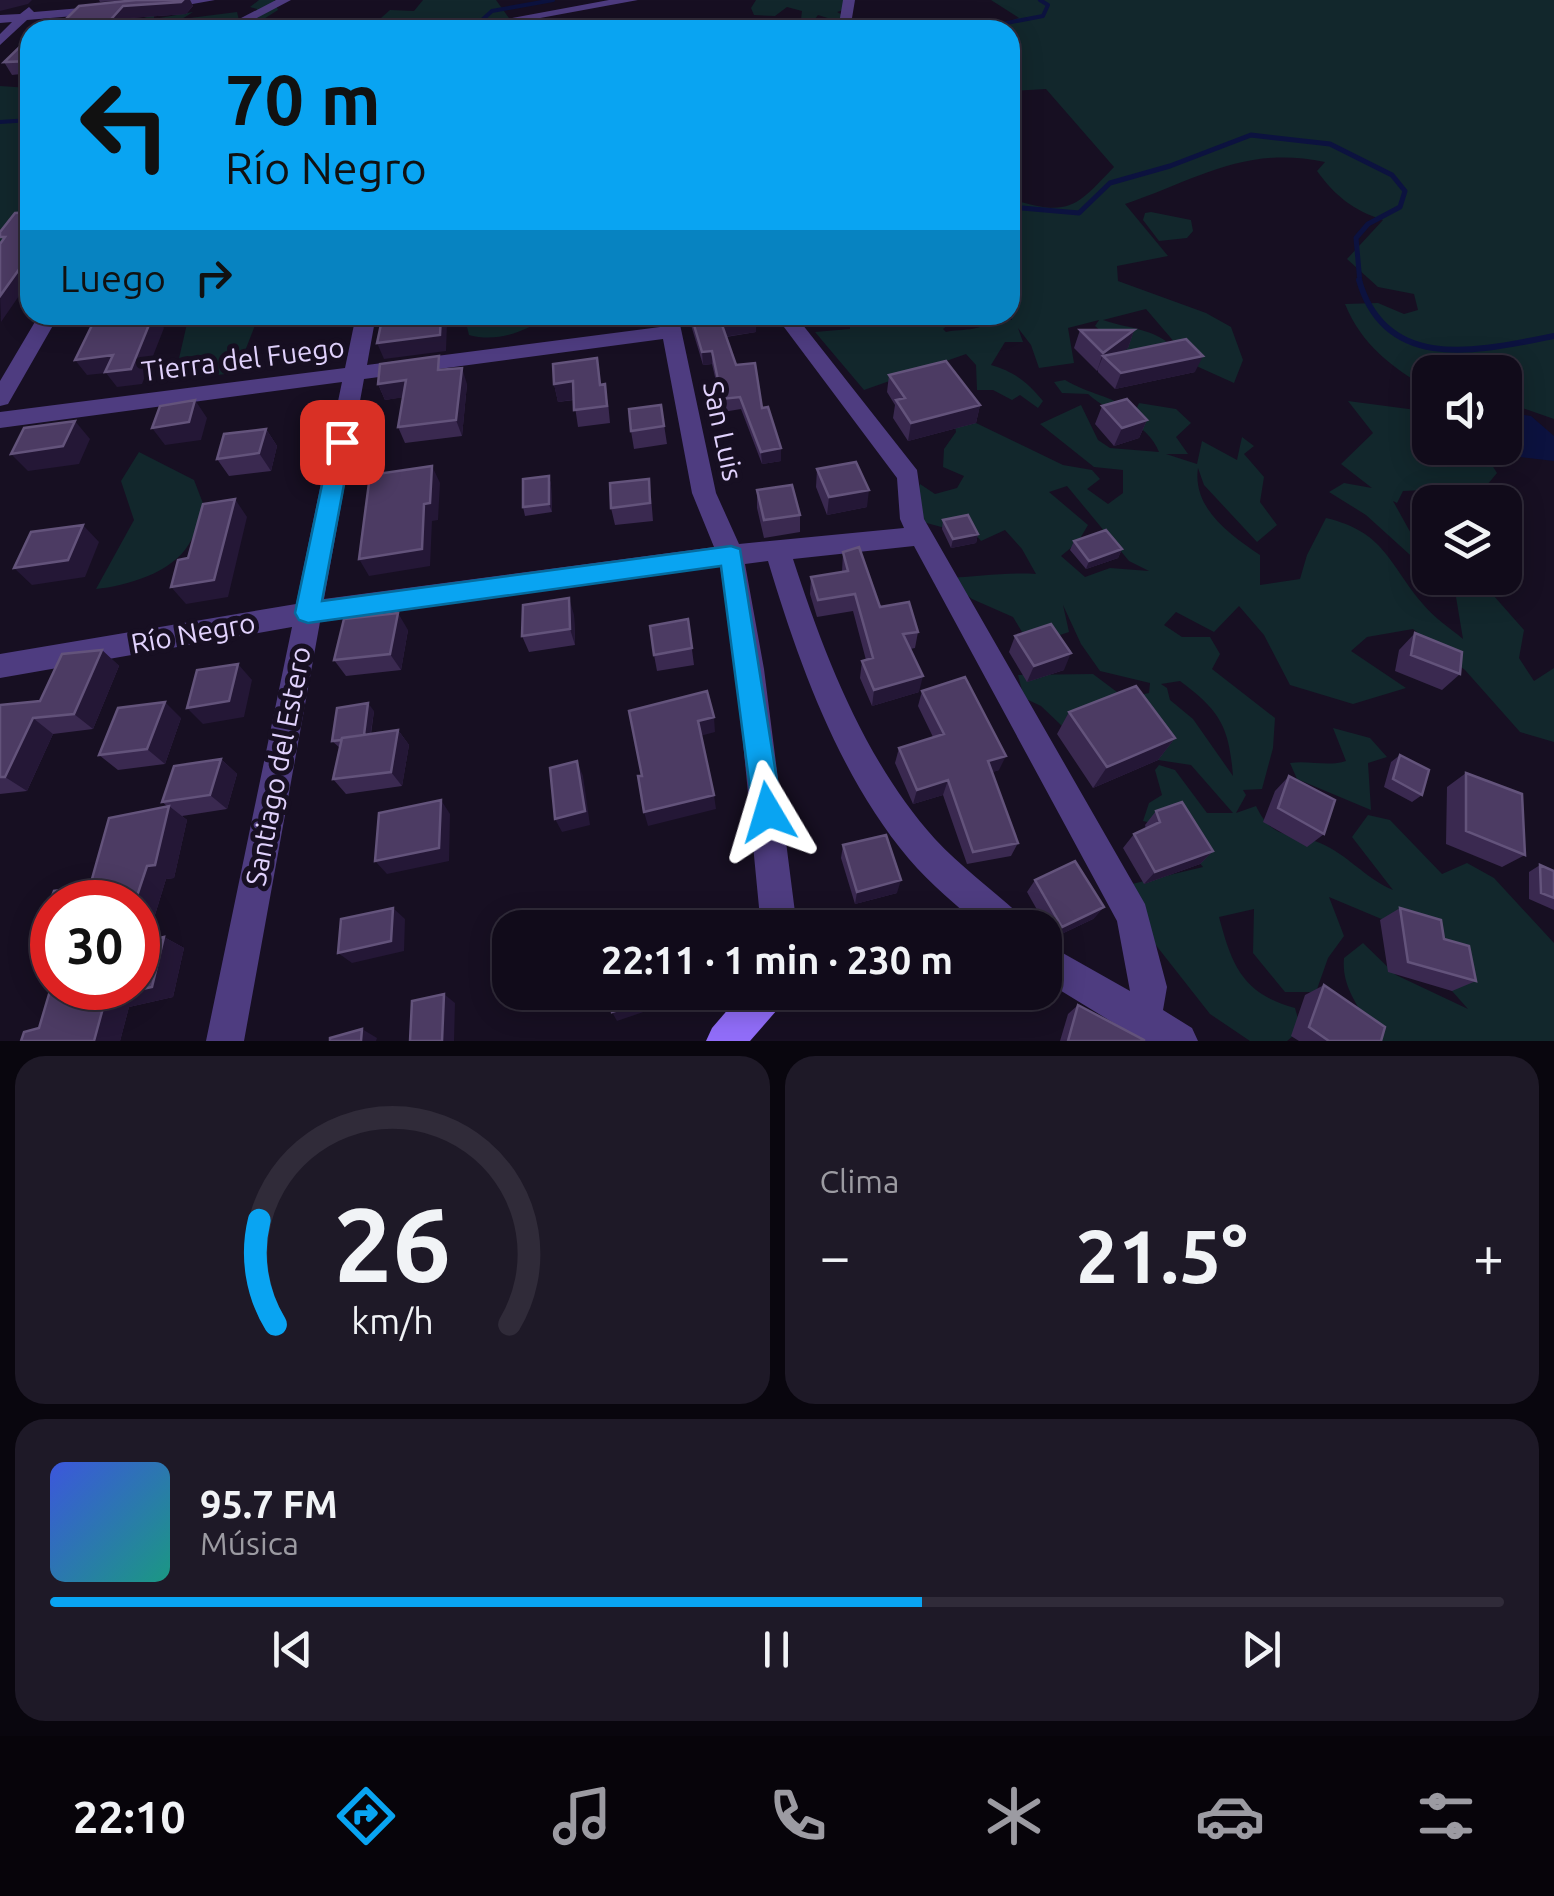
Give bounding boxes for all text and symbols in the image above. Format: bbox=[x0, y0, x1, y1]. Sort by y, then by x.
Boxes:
icon: left bbox=[60, 60, 190, 190]
text: 70 m bbox=[225, 60, 381, 138]
text: Río Negro bbox=[225, 142, 427, 193]
icon: right bbox=[186, 250, 241, 305]
text: Luego bbox=[60, 257, 166, 299]
street label: Tierra del Fuego bbox=[140, 331, 346, 386]
map controls bbox=[1412, 355, 1522, 595]
button: sound bbox=[1412, 355, 1522, 465]
street label: San Luis bbox=[698, 378, 749, 483]
pin bbox=[300, 400, 385, 485]
icon: arrive bbox=[315, 415, 370, 470]
button: layers bbox=[1412, 485, 1522, 595]
street label: Río Negro bbox=[128, 606, 257, 659]
street label: Santiago del Estero bbox=[239, 644, 316, 888]
position arrow bbox=[716, 760, 820, 864]
speed limit sign: 30 bbox=[30, 880, 160, 1010]
text: 22:11 · 1 min · 230 m bbox=[601, 939, 953, 981]
text: Clima bbox=[820, 1163, 899, 1199]
text: 26 bbox=[334, 1185, 451, 1302]
text: 21.5° bbox=[1076, 1213, 1248, 1297]
text: − bbox=[820, 1225, 851, 1286]
text: + bbox=[1473, 1225, 1504, 1286]
text: km/h bbox=[351, 1301, 434, 1341]
text: 95.7 FM bbox=[200, 1483, 338, 1525]
text: Música bbox=[200, 1525, 299, 1561]
icon: previous bbox=[265, 1622, 320, 1677]
icon: pause bbox=[749, 1622, 804, 1677]
icon: next bbox=[1234, 1622, 1289, 1677]
icon: directions bbox=[331, 1781, 401, 1851]
icon: music bbox=[547, 1781, 617, 1851]
icon: phone bbox=[763, 1781, 833, 1851]
icon: climate bbox=[979, 1781, 1049, 1851]
icon: car bbox=[1195, 1781, 1265, 1851]
icon: filters bbox=[1411, 1781, 1481, 1851]
text: 22:10 bbox=[73, 1791, 186, 1842]

